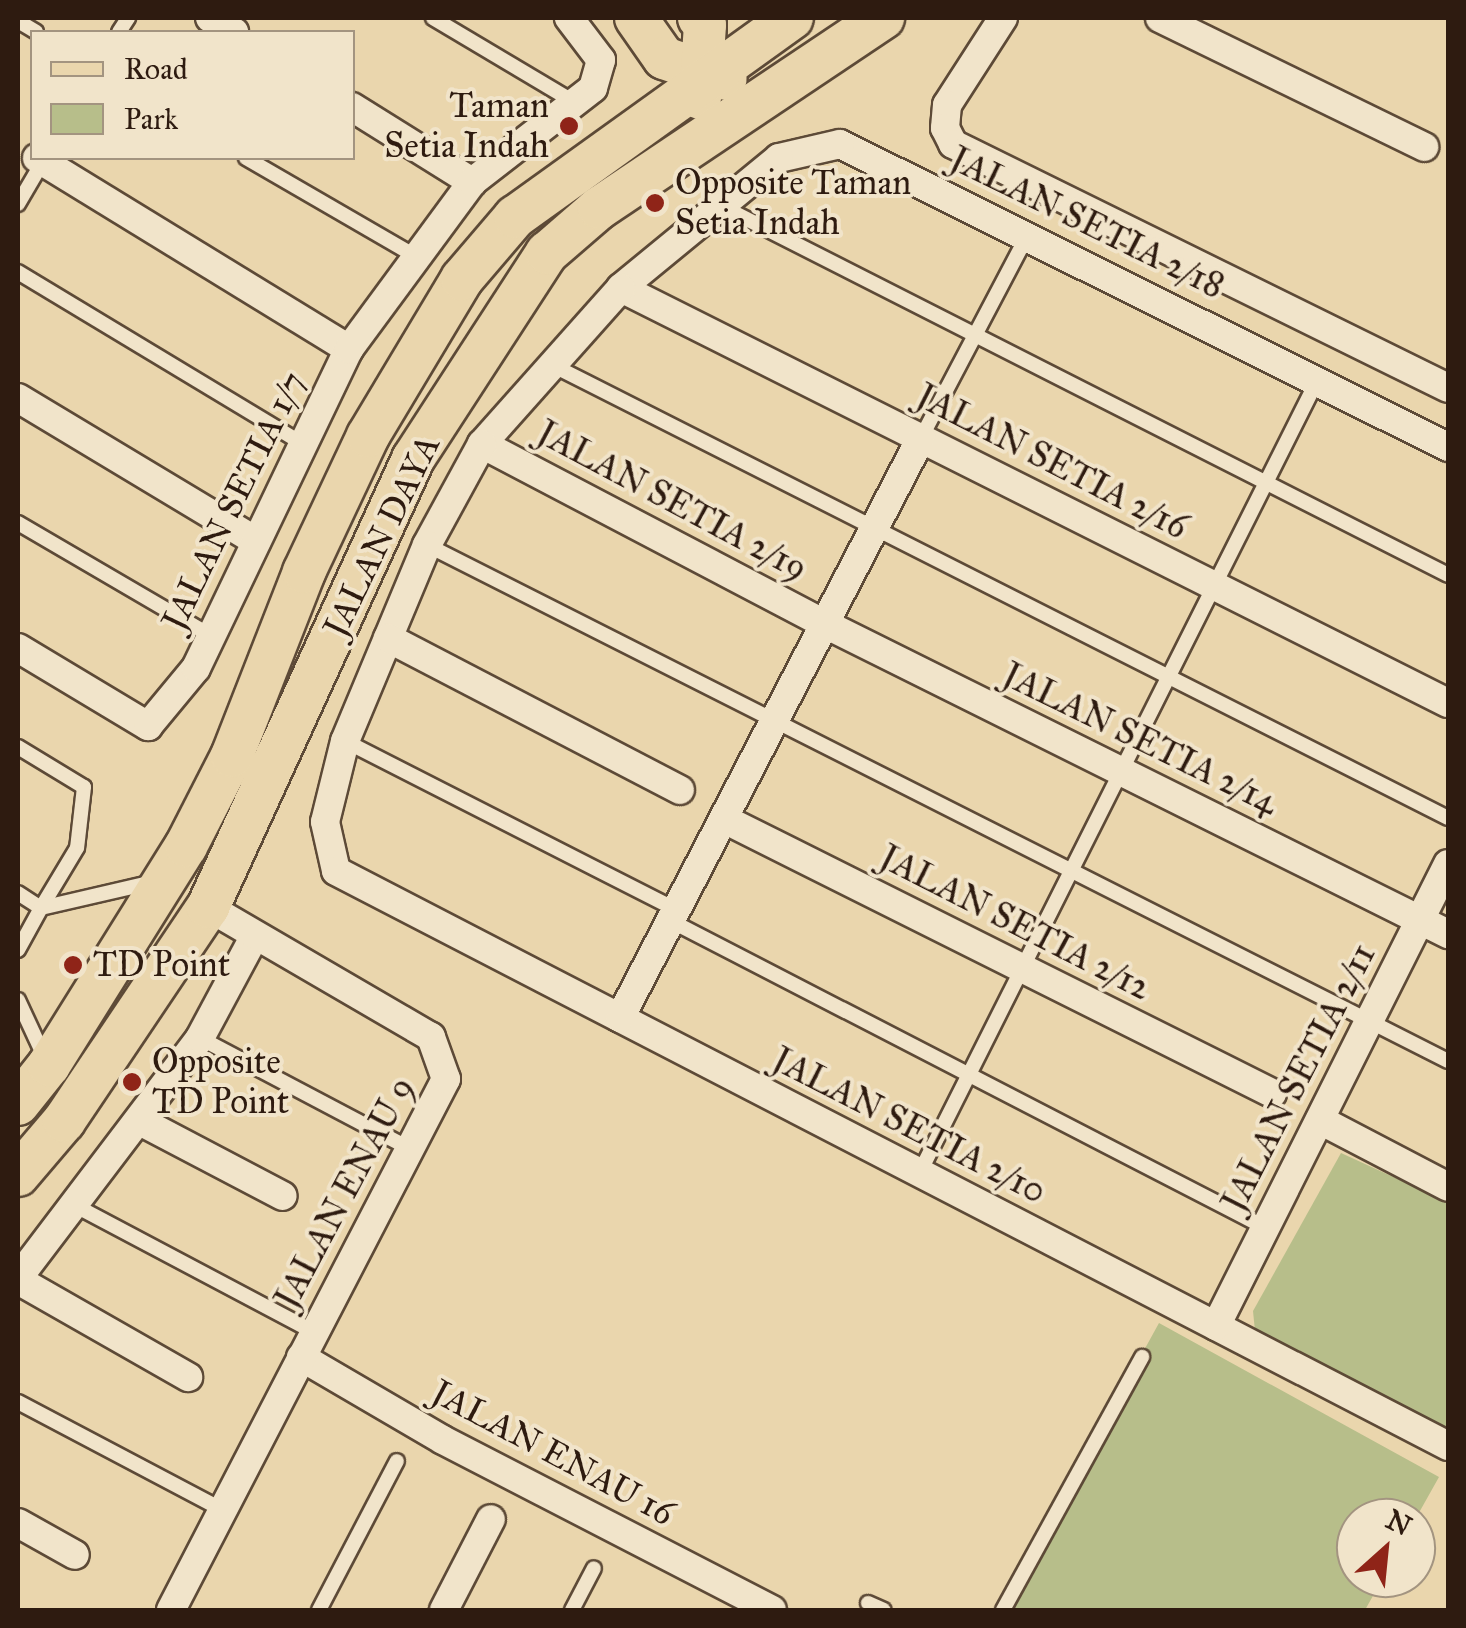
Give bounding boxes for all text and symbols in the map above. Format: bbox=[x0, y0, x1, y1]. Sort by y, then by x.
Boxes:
legend bbox=[30, 30, 355, 160]
text: Road bbox=[124, 51, 188, 87]
place label: Taman Setia Indah bbox=[384, 85, 549, 167]
text: Park bbox=[124, 101, 178, 137]
marker: Taman Setia Indah bbox=[558, 115, 580, 137]
street label: JALAN SETIA 2/18 bbox=[943, 138, 1231, 308]
place label: Opposite Taman Setia Indah bbox=[675, 162, 911, 244]
marker: Opposite Taman Setia Indah bbox=[644, 192, 666, 214]
street label: JALAN SETIA 1/7 bbox=[153, 365, 315, 637]
street label: JALAN SETIA 2/16 bbox=[909, 375, 1195, 549]
street label: JALAN SETIA 2/19 bbox=[530, 412, 814, 590]
street label: JALAN DAYA bbox=[315, 428, 449, 644]
street label: JALAN SETIA 2/14 bbox=[996, 654, 1284, 824]
street label: JALAN SETIA 2/12 bbox=[873, 837, 1157, 1009]
street label: JALAN SETIA 2/11 bbox=[1213, 937, 1385, 1219]
place label: TD Point bbox=[93, 944, 230, 986]
marker: TD Point bbox=[62, 954, 84, 976]
street label: JALAN SETIA 2/10 bbox=[765, 1039, 1053, 1213]
place label: Opposite TD Point bbox=[152, 1041, 289, 1123]
street label: JALAN ENAU 9 bbox=[266, 1070, 424, 1316]
marker: Opposite TD Point bbox=[121, 1071, 143, 1093]
street label: JALAN ENAU 16 bbox=[425, 1371, 681, 1535]
north arrow bbox=[1336, 1498, 1436, 1598]
text: N bbox=[1380, 1502, 1417, 1544]

